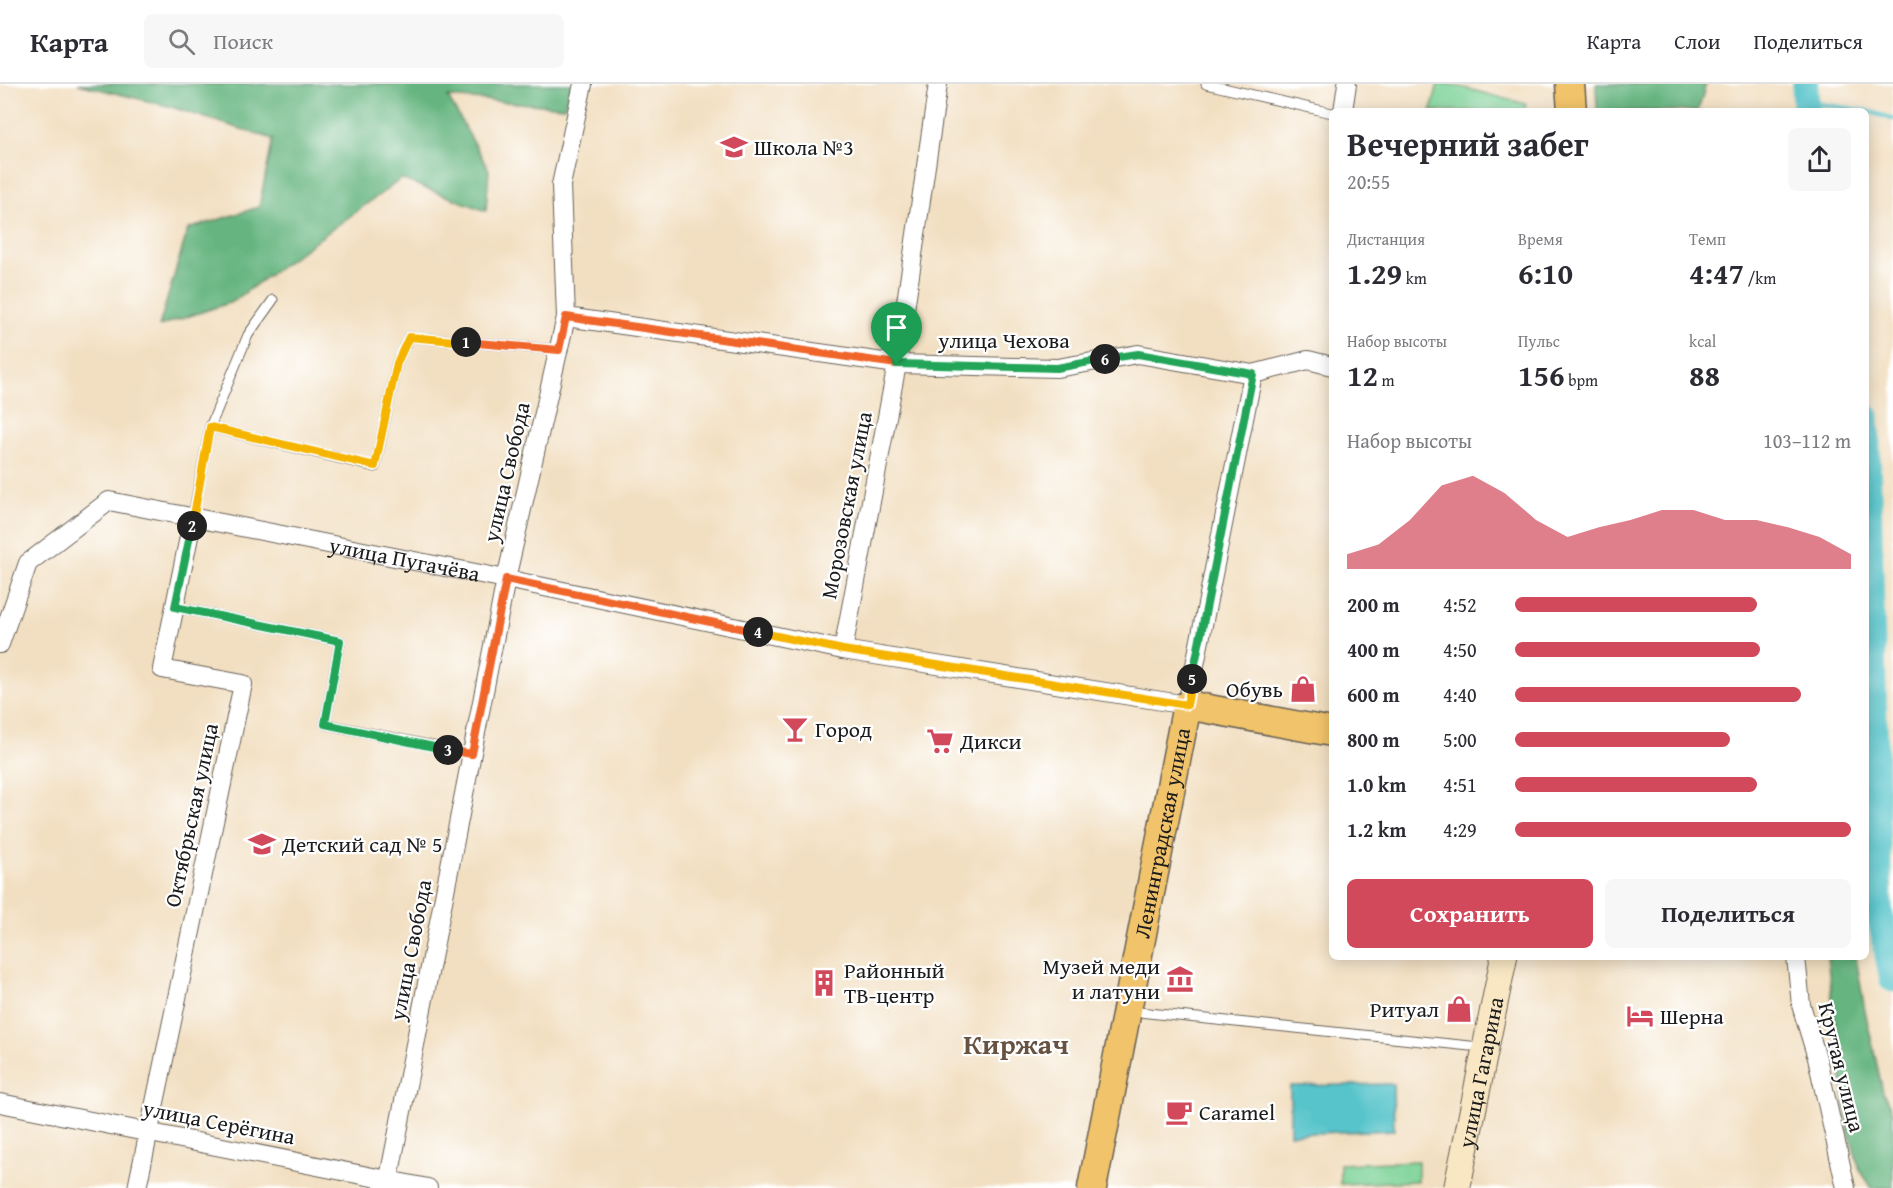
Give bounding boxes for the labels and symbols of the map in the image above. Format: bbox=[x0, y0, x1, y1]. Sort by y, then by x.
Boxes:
place label: Школа №3 bbox=[754, 131, 854, 163]
school or university icon: Школа №3 bbox=[719, 132, 749, 162]
pin bbox=[871, 302, 922, 364]
street label: улица Чехова bbox=[937, 324, 1070, 356]
pin: 1 bbox=[451, 327, 481, 357]
pin: 6 bbox=[1090, 344, 1120, 374]
street label: улица Свобода bbox=[474, 398, 538, 546]
street label: Морозовская улица bbox=[812, 408, 880, 601]
pin: 2 bbox=[177, 511, 207, 541]
street label: улица Пугачёва bbox=[326, 528, 483, 590]
pin: 4 bbox=[743, 617, 773, 647]
pin: 5 bbox=[1177, 664, 1207, 694]
place label: Обувь bbox=[1226, 673, 1283, 705]
shop icon: Обувь bbox=[1288, 674, 1318, 704]
place label: Город bbox=[815, 713, 872, 745]
bar icon: Город bbox=[780, 714, 810, 744]
street label: Октябрьская улица bbox=[156, 720, 226, 910]
street label: Ленинградская улица bbox=[1126, 724, 1198, 941]
place label: Дикси bbox=[959, 725, 1022, 757]
supermarket icon: Дикси bbox=[925, 726, 955, 756]
pin: 3 bbox=[433, 735, 463, 765]
place label: Детский сад № 5 bbox=[281, 828, 443, 860]
school or university icon: Детский сад № 5 bbox=[247, 829, 277, 859]
street label: улица Свобода bbox=[380, 876, 439, 1024]
place label: Музей меди и латуни bbox=[1043, 950, 1160, 1007]
place label: Районный ТВ-центр bbox=[844, 954, 945, 1011]
museum icon: Музей меди и латуни bbox=[1165, 964, 1195, 994]
building icon: Районный ТВ-центр bbox=[809, 968, 839, 998]
place label: Ритуал bbox=[1370, 993, 1439, 1025]
street label: улица Гагарина bbox=[1449, 993, 1512, 1152]
shop icon: Ритуал bbox=[1444, 994, 1474, 1024]
street label: Крутая улица bbox=[1810, 999, 1874, 1136]
place label: Шерна bbox=[1660, 1000, 1724, 1032]
hotel icon: Шерна bbox=[1625, 1001, 1655, 1031]
district label: Киржач bbox=[963, 1023, 1069, 1064]
street label: улица Серёгина bbox=[139, 1091, 298, 1153]
place label: Caramel bbox=[1199, 1096, 1275, 1128]
cafe icon: Caramel bbox=[1164, 1097, 1194, 1127]

